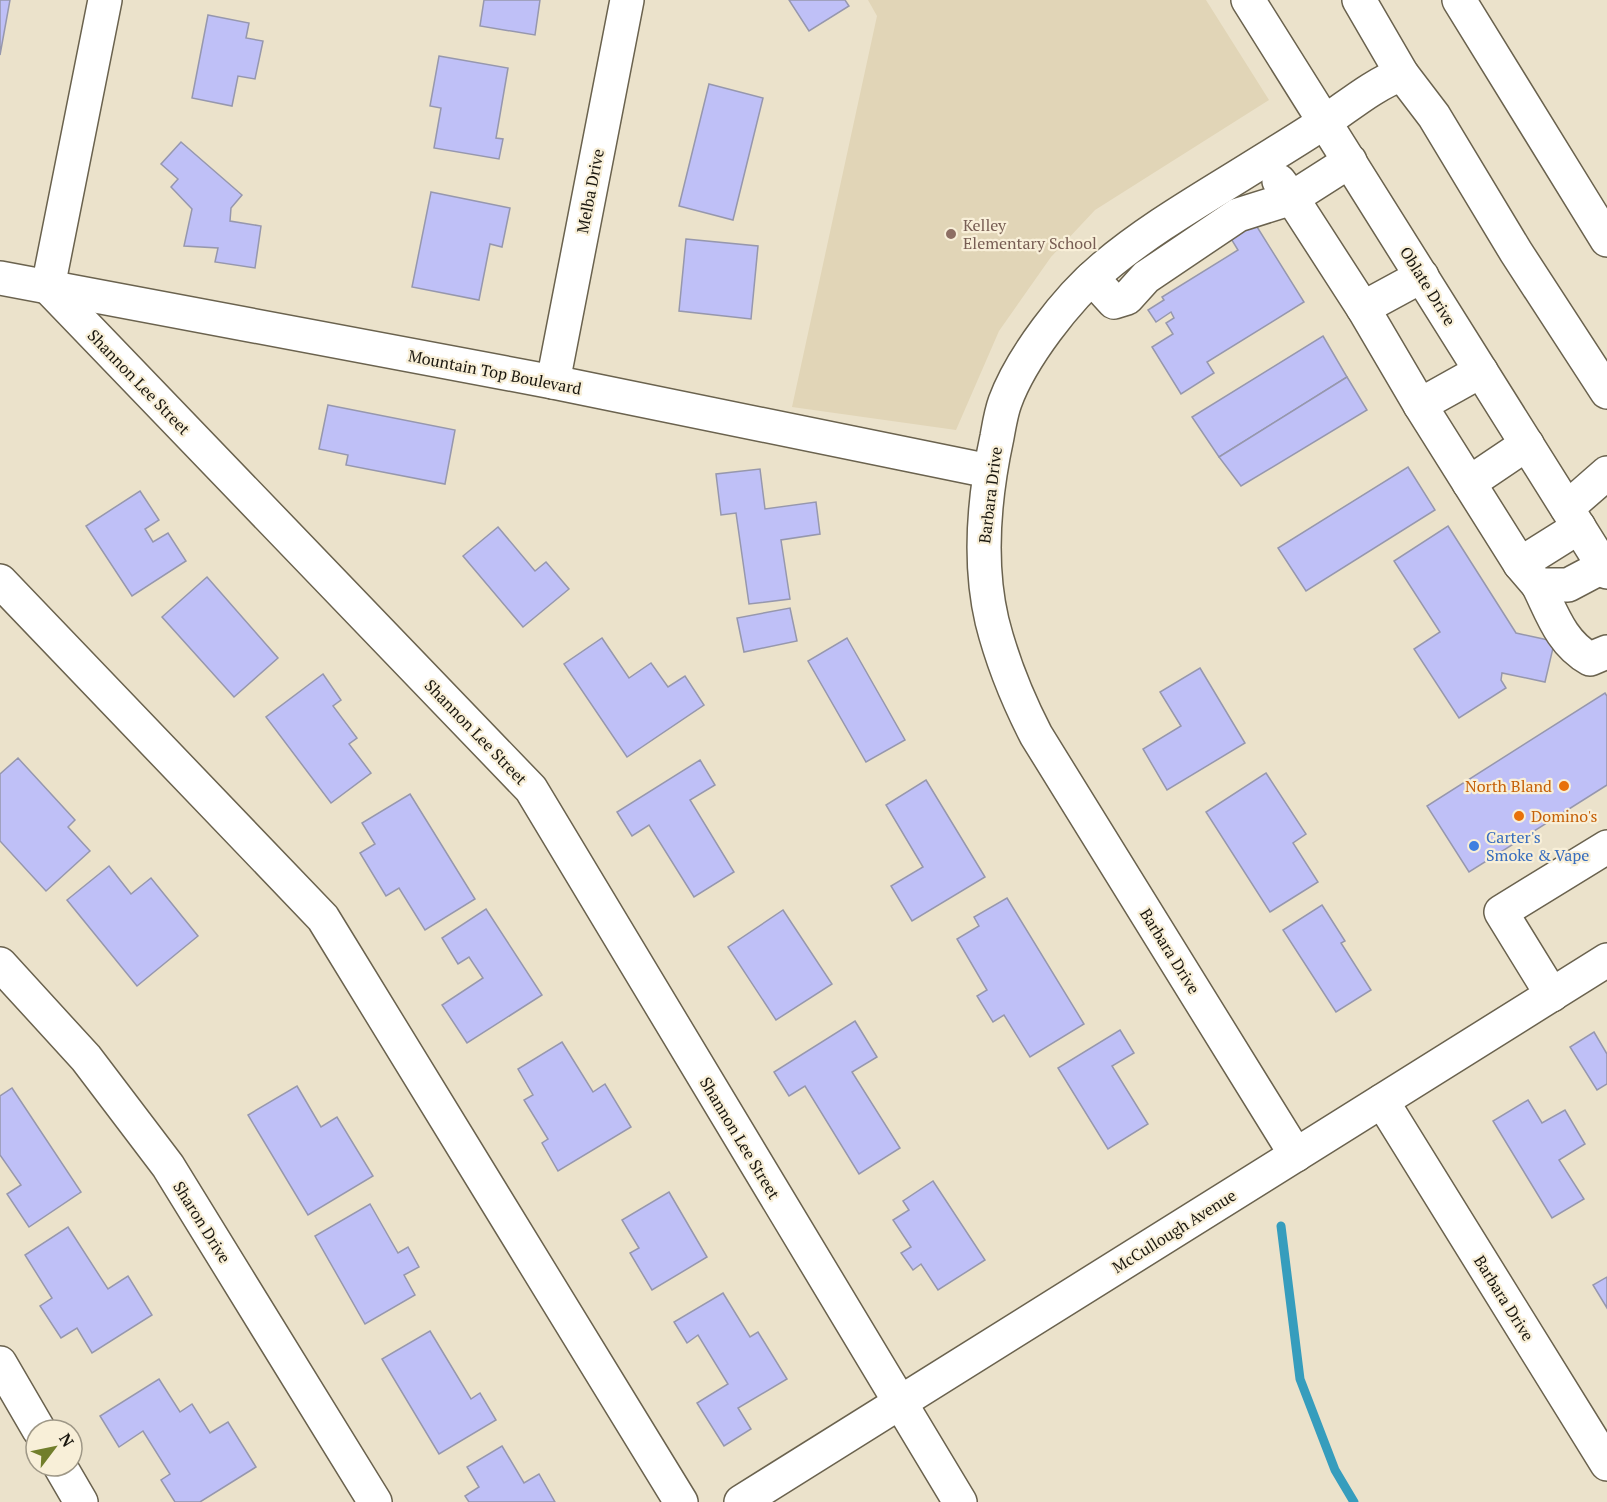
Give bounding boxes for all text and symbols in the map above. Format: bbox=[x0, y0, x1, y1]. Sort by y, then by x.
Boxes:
street label: Melba Drive bbox=[571, 147, 609, 235]
place label: Kelley Elementary School bbox=[963, 214, 1097, 254]
marker: Kelley Elementary School bbox=[944, 227, 958, 241]
street label: Oblate Drive bbox=[1395, 242, 1461, 330]
street label: Shannon Lee Street bbox=[83, 324, 195, 440]
street label: Mountain Top Boulevard bbox=[407, 344, 584, 400]
street label: Barbara Drive bbox=[973, 445, 1007, 545]
street label: Shannon Lee Street bbox=[420, 674, 532, 790]
place label: North Bland bbox=[1465, 775, 1552, 797]
marker: North Bland bbox=[1557, 779, 1571, 793]
place label: Domino's bbox=[1531, 805, 1598, 827]
marker: Domino's bbox=[1512, 809, 1526, 823]
place label: Carter's Smoke & Vape bbox=[1486, 826, 1589, 866]
marker: Carter's Smoke & Vape bbox=[1467, 839, 1481, 853]
street label: Barbara Drive bbox=[1135, 904, 1205, 998]
street label: Shannon Lee Street bbox=[695, 1073, 785, 1203]
street label: Sharon Drive bbox=[168, 1177, 236, 1267]
street label: McCullough Avenue bbox=[1108, 1184, 1240, 1278]
street label: Barbara Drive bbox=[1469, 1251, 1539, 1345]
north arrow bbox=[24, 1418, 84, 1478]
text: N bbox=[54, 1429, 79, 1451]

